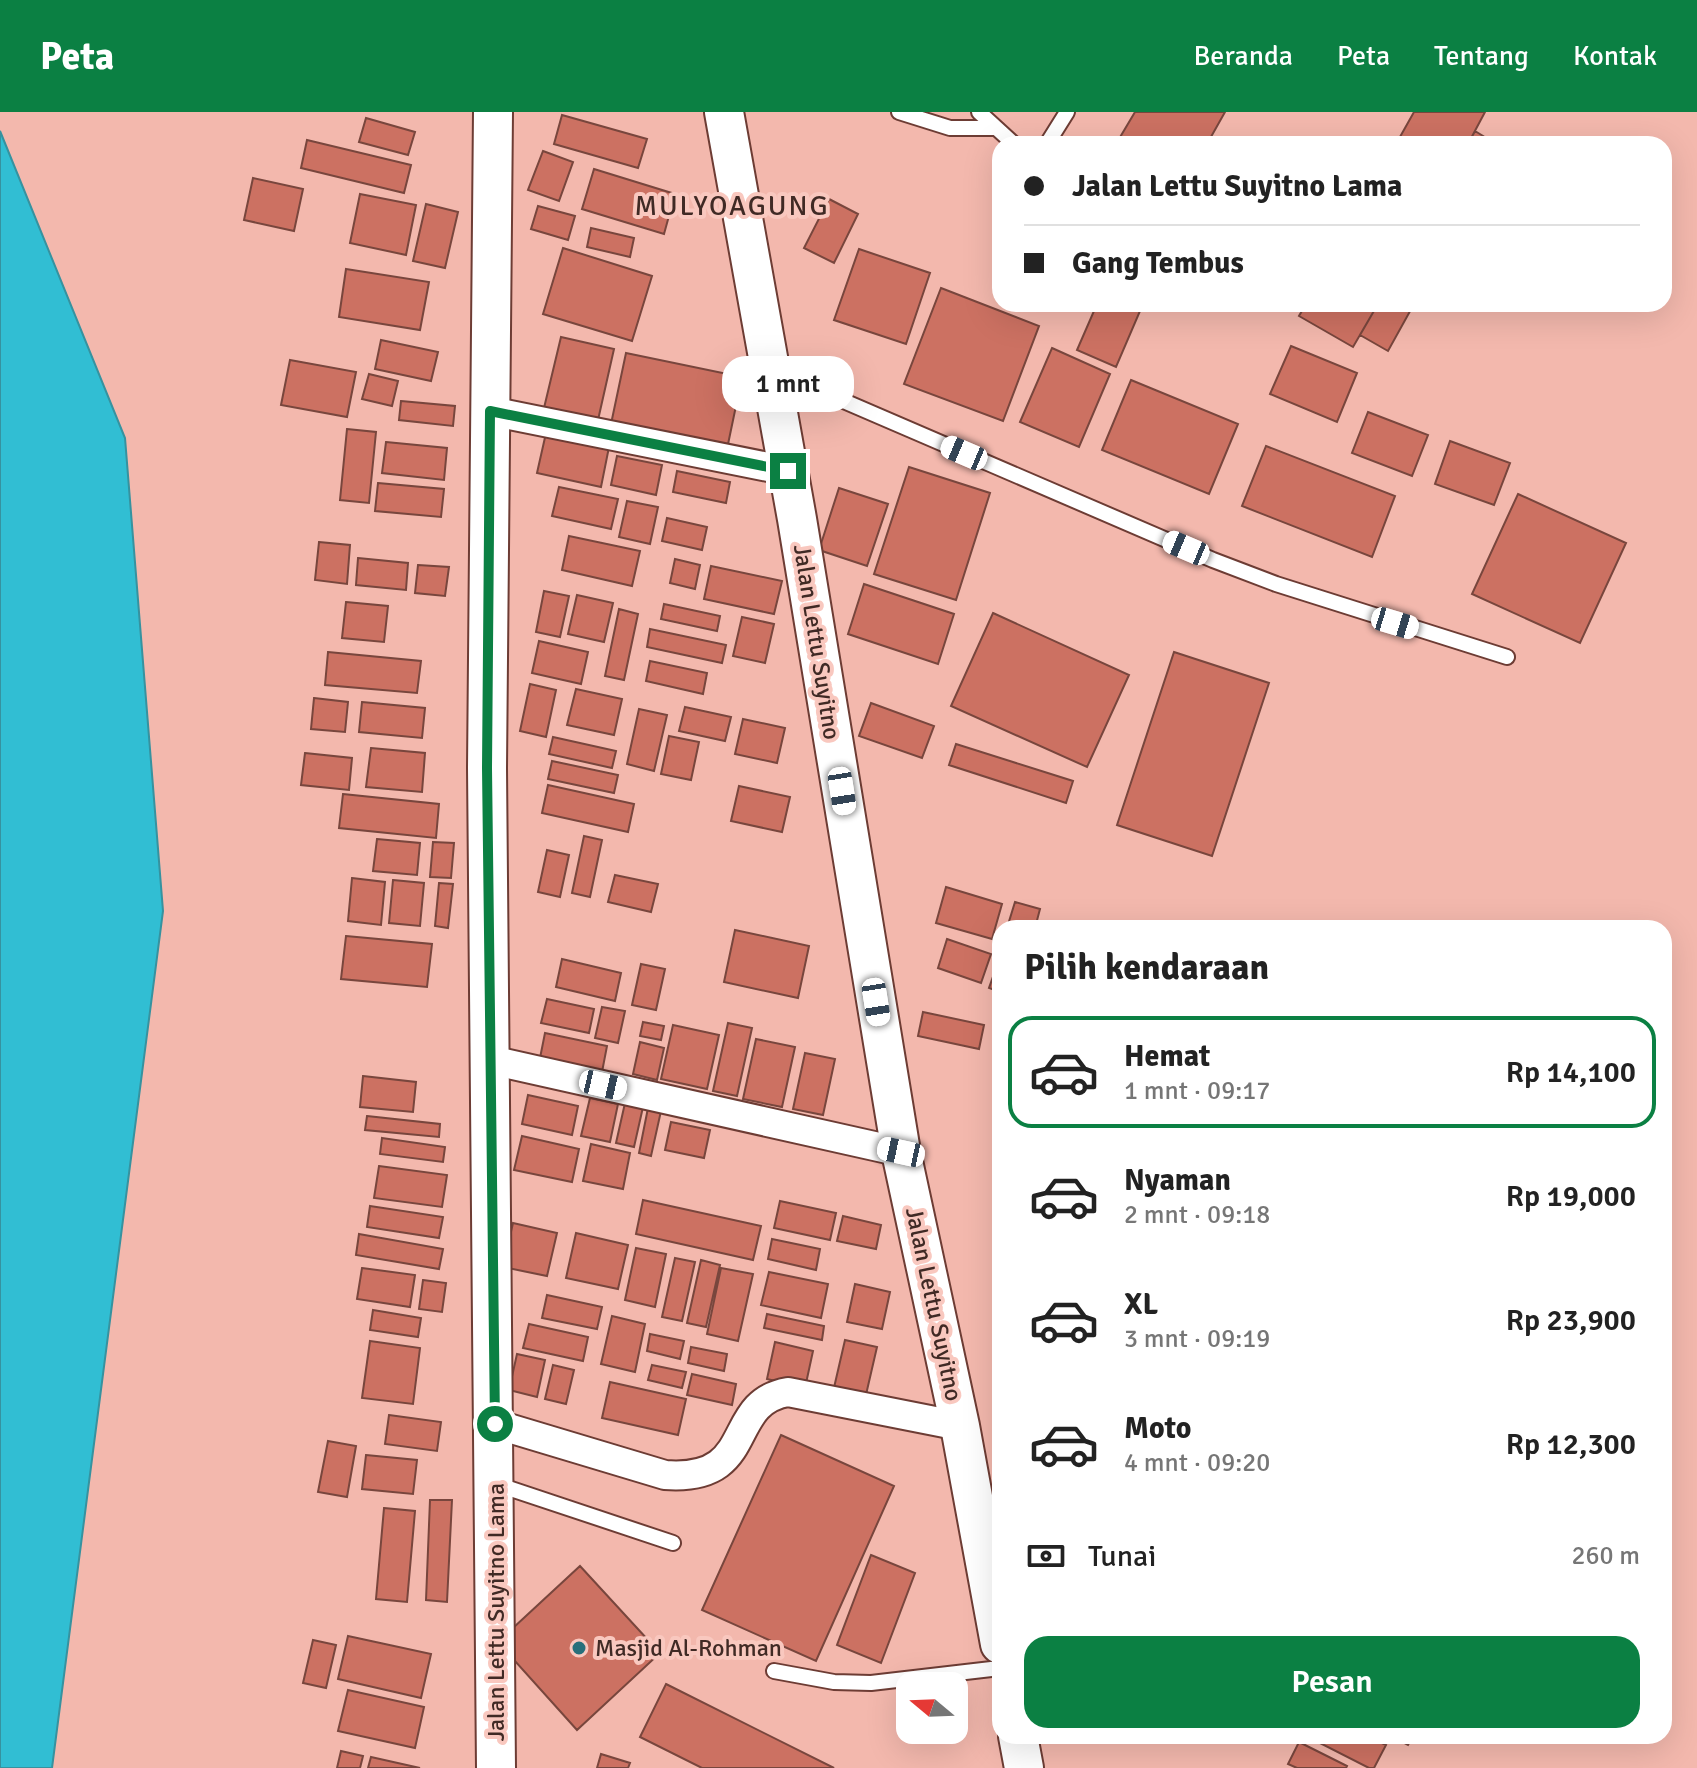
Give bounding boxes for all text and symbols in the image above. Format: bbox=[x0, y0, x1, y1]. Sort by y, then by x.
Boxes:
text: Peta bbox=[40, 33, 114, 80]
text: Beranda bbox=[1193, 39, 1293, 73]
text: Peta bbox=[1337, 39, 1390, 73]
text: Tentang bbox=[1434, 39, 1529, 73]
text: Kontak bbox=[1573, 39, 1657, 73]
text: Jalan Lettu Suyitno Lama bbox=[1072, 168, 1402, 205]
district label: MULYOAGUNG bbox=[634, 189, 830, 223]
text: Gang Tembus bbox=[1072, 245, 1244, 282]
callout: 1 mnt bbox=[722, 355, 854, 411]
text: 1 mnt bbox=[756, 368, 820, 400]
car bbox=[937, 433, 991, 473]
route end bbox=[770, 453, 806, 489]
car bbox=[1159, 528, 1213, 568]
street label: Jalan Lettu Suyitno bbox=[787, 542, 847, 742]
car bbox=[1369, 605, 1421, 641]
car bbox=[826, 765, 858, 817]
text: Pilih kendaraan bbox=[1024, 945, 1269, 990]
car bbox=[860, 976, 892, 1028]
icon: car bbox=[1028, 1036, 1100, 1108]
text: Hemat bbox=[1124, 1038, 1210, 1075]
text: Rp 14,100 bbox=[1506, 1054, 1636, 1091]
car bbox=[577, 1068, 629, 1102]
text: 1 mnt · 09:17 bbox=[1124, 1075, 1270, 1107]
car bbox=[875, 1135, 927, 1169]
icon: car bbox=[1028, 1160, 1100, 1232]
text: Nyaman bbox=[1124, 1162, 1231, 1199]
text: Rp 19,000 bbox=[1506, 1178, 1636, 1215]
text: 2 mnt · 09:18 bbox=[1124, 1199, 1270, 1231]
street label: Jalan Lettu Suyitno bbox=[899, 1204, 969, 1404]
icon: car bbox=[1028, 1284, 1100, 1356]
text: XL bbox=[1124, 1286, 1158, 1323]
text: Rp 23,900 bbox=[1506, 1302, 1636, 1339]
text: 3 mnt · 09:19 bbox=[1124, 1323, 1270, 1355]
route start bbox=[477, 1406, 513, 1442]
icon: car bbox=[1028, 1408, 1100, 1480]
text: Moto bbox=[1124, 1410, 1191, 1447]
text: Rp 12,300 bbox=[1506, 1426, 1636, 1463]
text: 4 mnt · 09:20 bbox=[1124, 1447, 1270, 1479]
street label: Jalan Lettu Suyitno Lama bbox=[481, 1483, 511, 1741]
icon: cash bbox=[1024, 1534, 1068, 1578]
text: Tunai bbox=[1088, 1538, 1156, 1575]
text: 260 m bbox=[1571, 1540, 1640, 1572]
place label: Masjid Al-Rohman bbox=[595, 1633, 782, 1663]
button: Pesan bbox=[1024, 1636, 1640, 1728]
marker: Masjid Al-Rohman bbox=[570, 1639, 588, 1657]
north arrow bbox=[896, 1672, 968, 1744]
map controls bbox=[896, 1672, 968, 1744]

